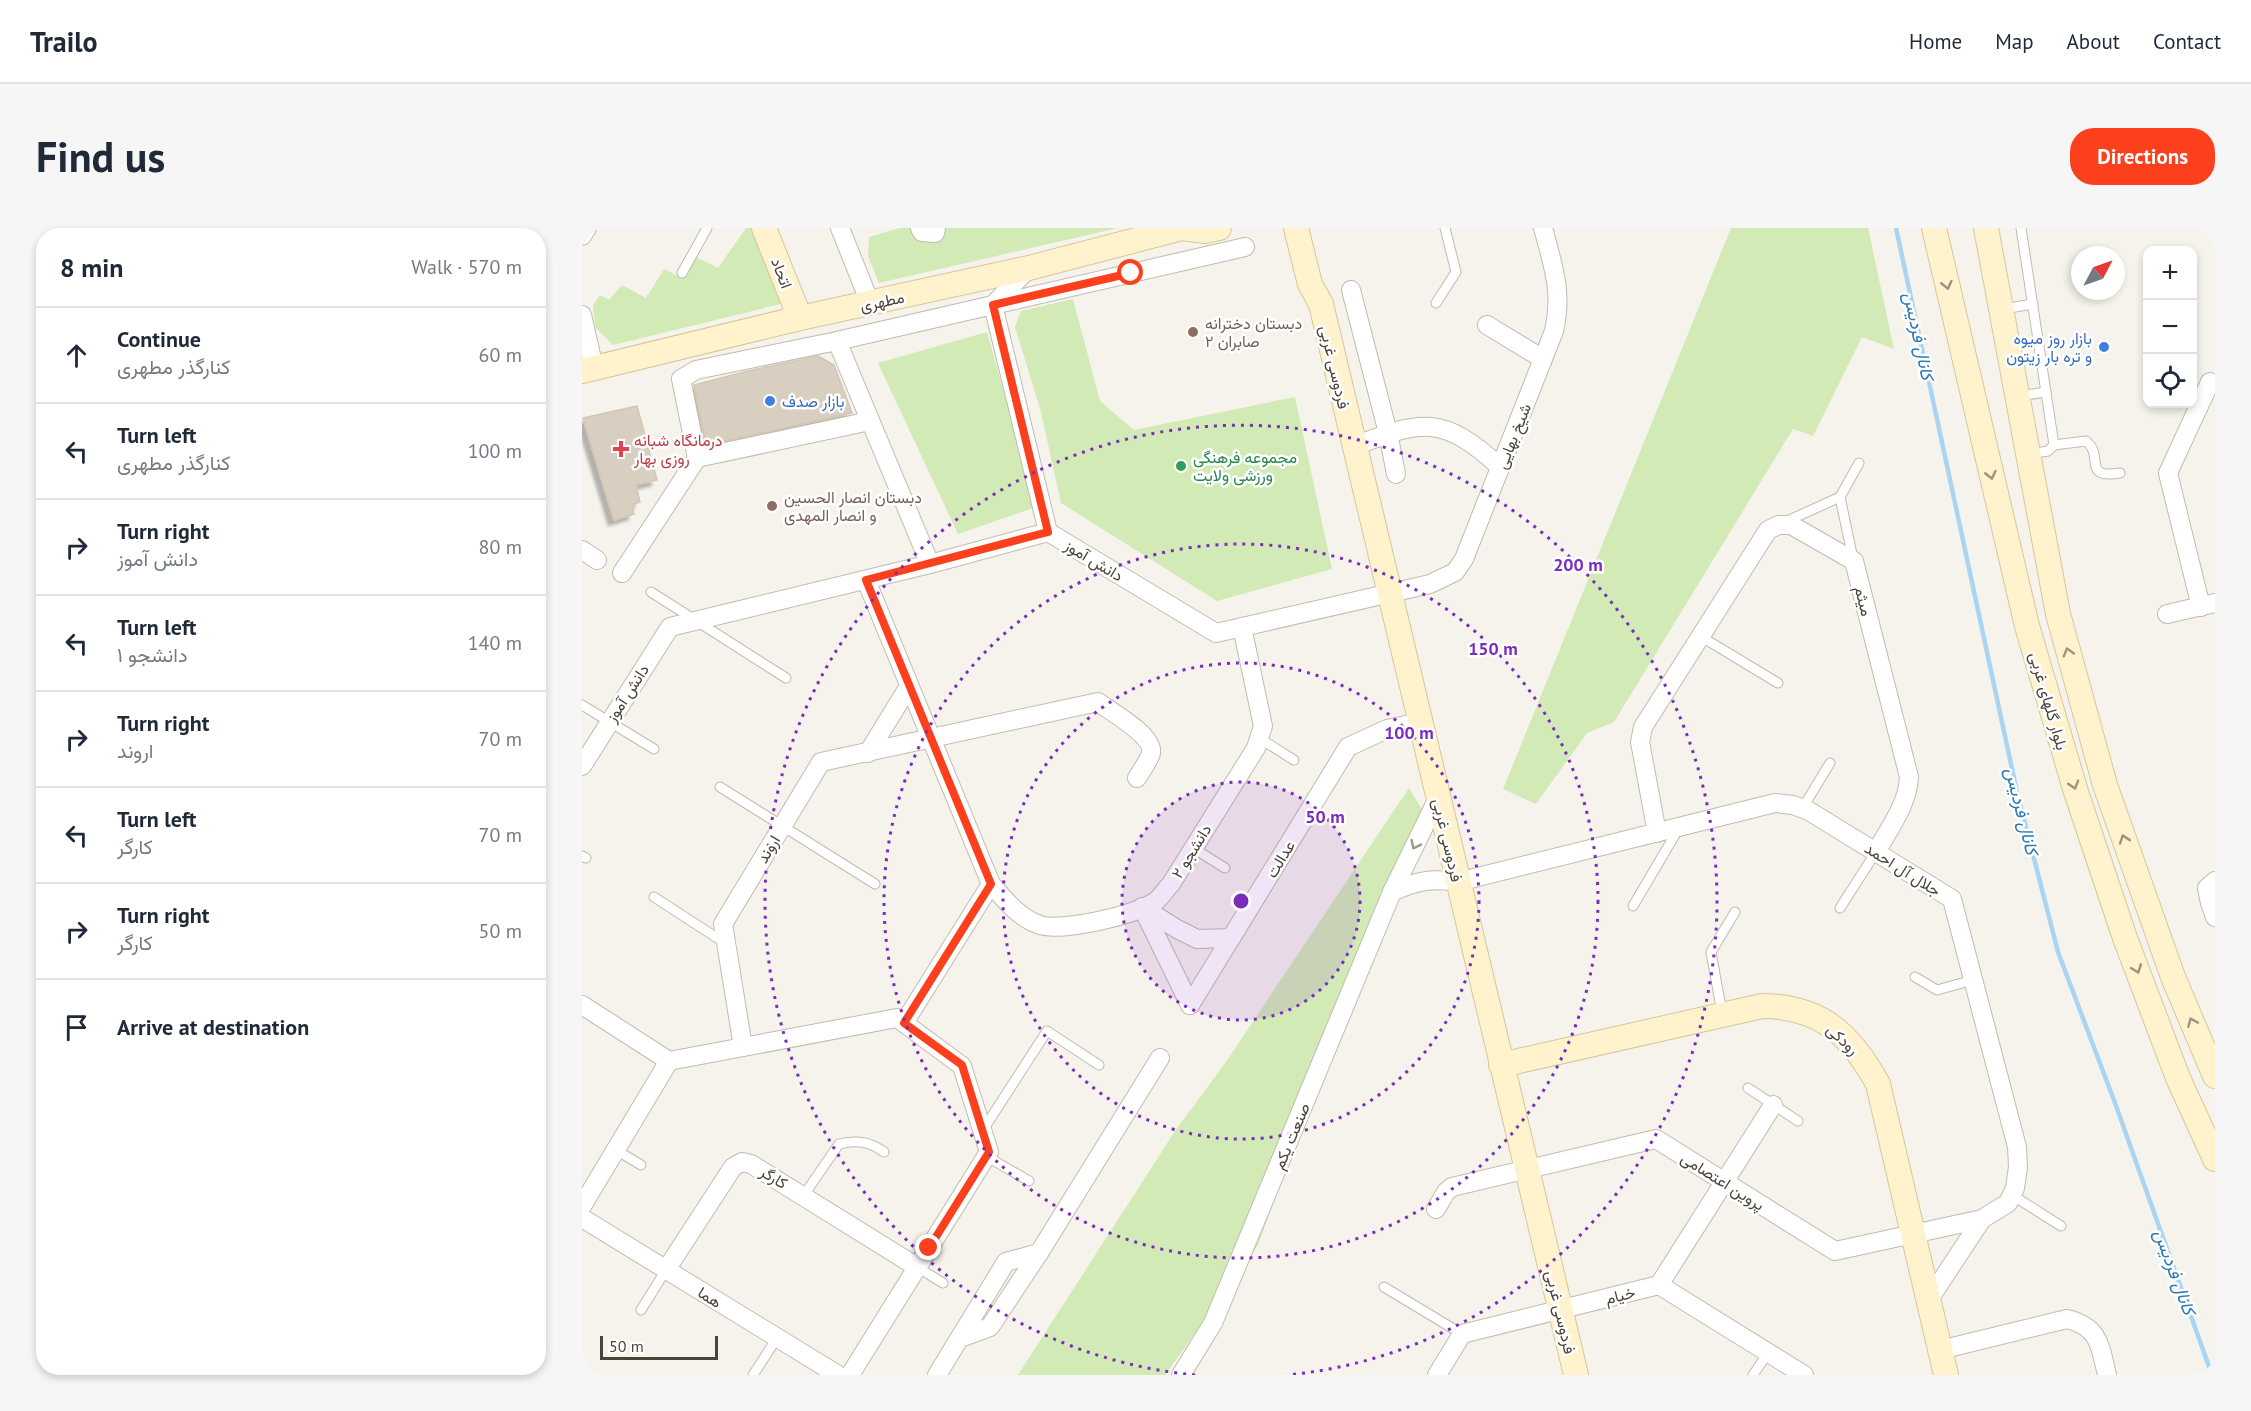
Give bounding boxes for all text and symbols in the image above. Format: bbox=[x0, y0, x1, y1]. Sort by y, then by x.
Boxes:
text: Trailo bbox=[30, 23, 97, 60]
text: Home bbox=[1909, 28, 1962, 55]
text: Map bbox=[1995, 28, 2034, 55]
text: About bbox=[2067, 28, 2120, 55]
text: Contact bbox=[2153, 28, 2221, 55]
button: Directions bbox=[2070, 128, 2215, 185]
text: Find us bbox=[36, 129, 165, 184]
north arrow bbox=[2071, 246, 2125, 300]
map controls bbox=[2143, 246, 2197, 408]
button: + bbox=[2143, 246, 2197, 300]
text: 8 min bbox=[60, 251, 123, 284]
text: Walk · 570 m bbox=[411, 254, 522, 280]
street label: اتحاد bbox=[767, 255, 797, 291]
route start bbox=[1117, 259, 1143, 285]
one-way arrow bbox=[1939, 280, 1952, 290]
street label: مطهری bbox=[858, 287, 906, 316]
water label: کانال فردیس bbox=[1898, 290, 1940, 385]
button: − bbox=[2143, 300, 2197, 354]
place label: دبستان دخترانه صابران ۲ bbox=[1205, 313, 1302, 352]
street label: فردوسی غربی bbox=[1315, 323, 1354, 411]
text: Continue bbox=[117, 325, 201, 353]
marker: دبستان دخترانه صابران ۲ bbox=[1186, 325, 1200, 339]
place label: بازار روز میوه و تره بار زیتون bbox=[2006, 328, 2092, 367]
icon: ahead bbox=[60, 339, 93, 372]
marker: بازار روز میوه و تره بار زیتون bbox=[2097, 340, 2111, 354]
text: 60 m bbox=[479, 342, 522, 368]
text: کنارگذر مطهری bbox=[117, 354, 231, 380]
button: locate bbox=[2143, 354, 2197, 408]
place label: بازار صدف bbox=[782, 391, 845, 412]
marker: بازار صدف bbox=[763, 394, 777, 408]
street label: شیخ بهایی bbox=[1491, 400, 1537, 472]
text: Turn left bbox=[117, 421, 197, 449]
place label: درمانگاه شبانه روزی بهار bbox=[633, 430, 722, 469]
icon: left bbox=[60, 435, 93, 468]
text: 100 m bbox=[468, 438, 522, 464]
marker: درمانگاه شبانه روزی بهار bbox=[612, 440, 630, 458]
place label: مجموعه فرهنگی ورزشی ولایت bbox=[1193, 447, 1297, 486]
text: کنارگذر مطهری bbox=[117, 450, 231, 476]
marker: مجموعه فرهنگی ورزشی ولایت bbox=[1174, 459, 1188, 473]
one-way arrow bbox=[1984, 470, 1997, 480]
place label: دبستان انصار الحسین و انصار المهدی bbox=[784, 487, 922, 526]
marker: دبستان انصار الحسین و انصار المهدی bbox=[765, 499, 779, 513]
text: Turn right bbox=[117, 517, 209, 545]
icon: right bbox=[60, 531, 93, 564]
text: 80 m bbox=[479, 534, 522, 560]
street label: دانش آموز bbox=[1060, 534, 1127, 586]
text: دانش آموز bbox=[117, 546, 198, 572]
text: 200 m bbox=[1553, 553, 1603, 576]
street label: میثم bbox=[1850, 584, 1877, 618]
text: Turn left bbox=[117, 613, 197, 641]
icon: left bbox=[60, 627, 93, 660]
text: 140 m bbox=[468, 630, 522, 656]
text: 150 m bbox=[1468, 637, 1518, 660]
text: دانشجو ۱ bbox=[117, 642, 187, 668]
one-way arrow bbox=[2063, 647, 2075, 658]
street label: بلوار گلهای غربی bbox=[2025, 650, 2073, 753]
street label: دانش آموز bbox=[600, 660, 654, 727]
text: Turn right bbox=[117, 709, 209, 737]
text: 100 m bbox=[1384, 721, 1434, 744]
icon: right bbox=[60, 723, 93, 756]
text: 70 m bbox=[479, 726, 522, 752]
text: اروند bbox=[117, 738, 153, 764]
water label: کانال فردیس bbox=[2000, 765, 2045, 860]
one-way arrow bbox=[2067, 779, 2079, 790]
street label: فردوسی غربی bbox=[1428, 796, 1467, 884]
text: Turn left bbox=[117, 805, 197, 833]
text: 50 m bbox=[1305, 805, 1345, 828]
icon: left bbox=[60, 819, 93, 852]
street label: دانشجو ۲ bbox=[1167, 820, 1216, 882]
text: 70 m bbox=[479, 822, 522, 848]
street label: اروند bbox=[752, 831, 785, 867]
text: کارگر bbox=[117, 834, 153, 860]
one-way arrow bbox=[2119, 834, 2132, 845]
street label: عدالت bbox=[1261, 837, 1299, 881]
street label: جلال آل احمد bbox=[1861, 838, 1945, 900]
one-way arrow bbox=[1411, 839, 1422, 850]
centre of rings bbox=[1231, 891, 1251, 911]
text: Turn right bbox=[117, 901, 209, 929]
icon: right bbox=[60, 915, 93, 948]
text: 50 m bbox=[479, 918, 522, 944]
text: کارگر bbox=[117, 930, 153, 956]
one-way arrow bbox=[2129, 964, 2142, 974]
icon: arrive bbox=[60, 1011, 93, 1044]
text: Arrive at destination bbox=[117, 1013, 309, 1041]
one-way arrow bbox=[2187, 1017, 2199, 1028]
street label: رودکی bbox=[1822, 1019, 1863, 1060]
street label: صنعت یکم bbox=[1268, 1100, 1315, 1173]
street label: پروین اعتصامی bbox=[1676, 1147, 1769, 1216]
street label: کارگر bbox=[755, 1161, 791, 1194]
water label: کانال فردیس bbox=[2149, 1226, 2202, 1321]
route end bbox=[915, 1234, 941, 1260]
street label: فردوسی غربی bbox=[1541, 1268, 1580, 1356]
street label: هما bbox=[694, 1282, 726, 1312]
street label: خیام bbox=[1603, 1282, 1638, 1309]
scale bar bbox=[600, 1333, 718, 1360]
text: 50 m bbox=[609, 1336, 644, 1356]

